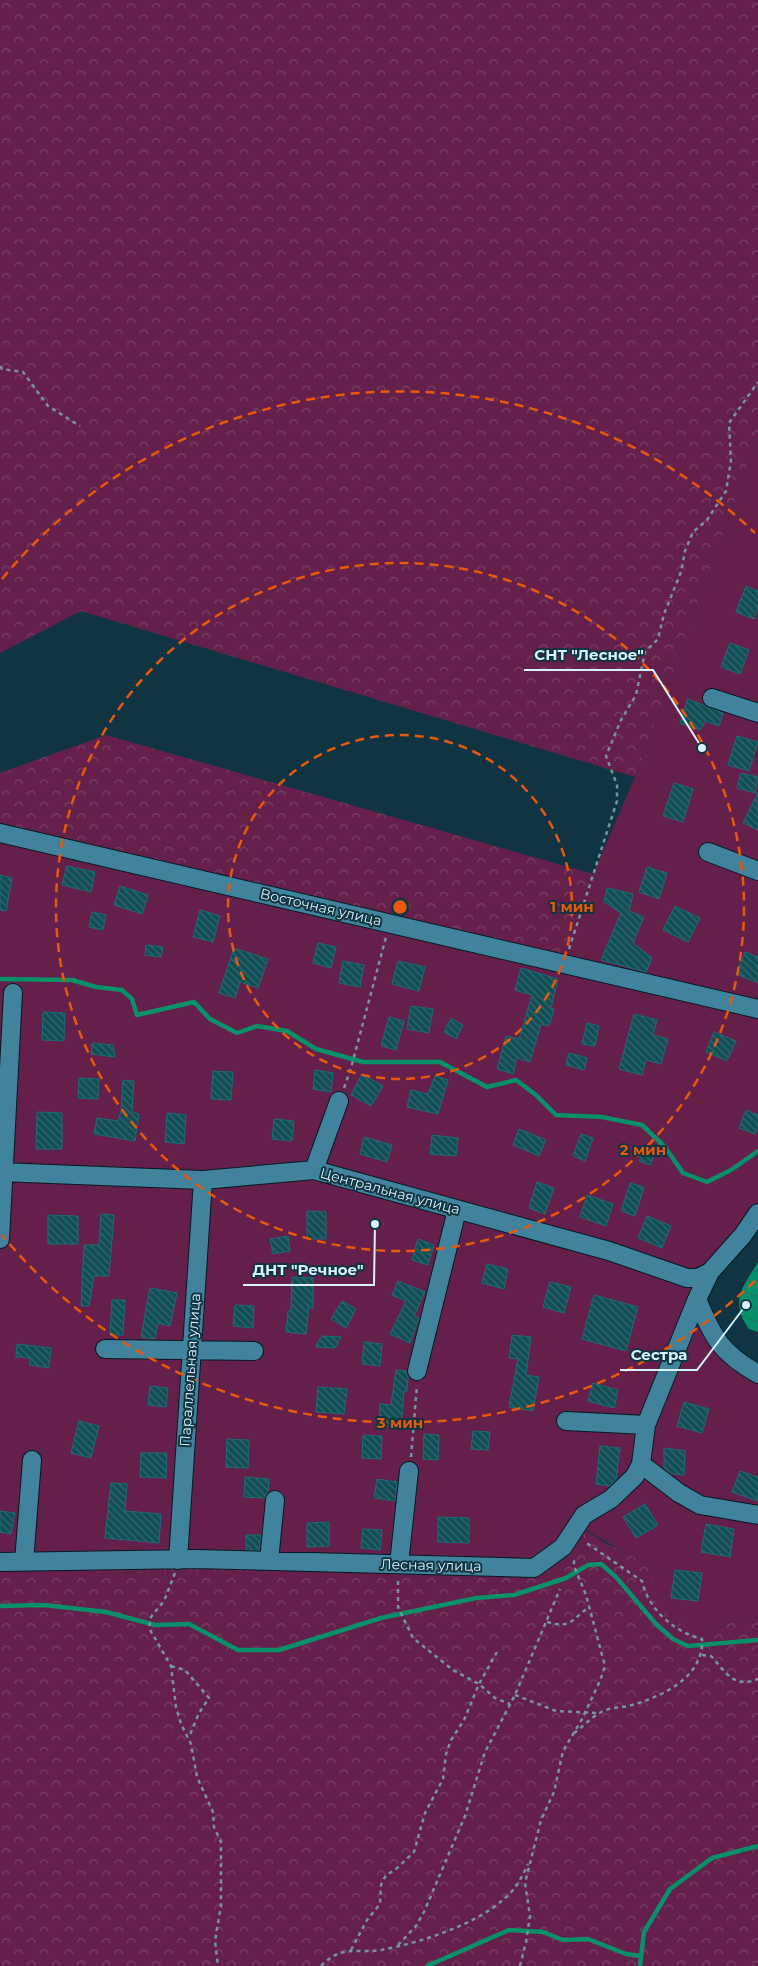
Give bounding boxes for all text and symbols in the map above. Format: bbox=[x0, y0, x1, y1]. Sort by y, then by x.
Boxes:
callout: СНТ "Лесное" bbox=[524, 640, 653, 670]
text: СНТ "Лесное" bbox=[534, 645, 644, 664]
street label: Восточная улица bbox=[258, 884, 384, 930]
text: 1 мин bbox=[550, 897, 594, 916]
centre of rings bbox=[391, 898, 409, 916]
text: 2 мин bbox=[620, 1140, 666, 1159]
street label: Центральная улица bbox=[318, 1164, 462, 1218]
callout: ДНТ "Речное" bbox=[243, 1255, 374, 1285]
text: ДНТ "Речное" bbox=[252, 1260, 364, 1279]
street label: Параллельная улица bbox=[176, 1293, 204, 1447]
callout: Сестра bbox=[620, 1340, 697, 1370]
text: Сестра bbox=[631, 1345, 687, 1364]
text: 3 мин bbox=[376, 1413, 423, 1432]
street label: Лесная улица bbox=[380, 1555, 482, 1575]

